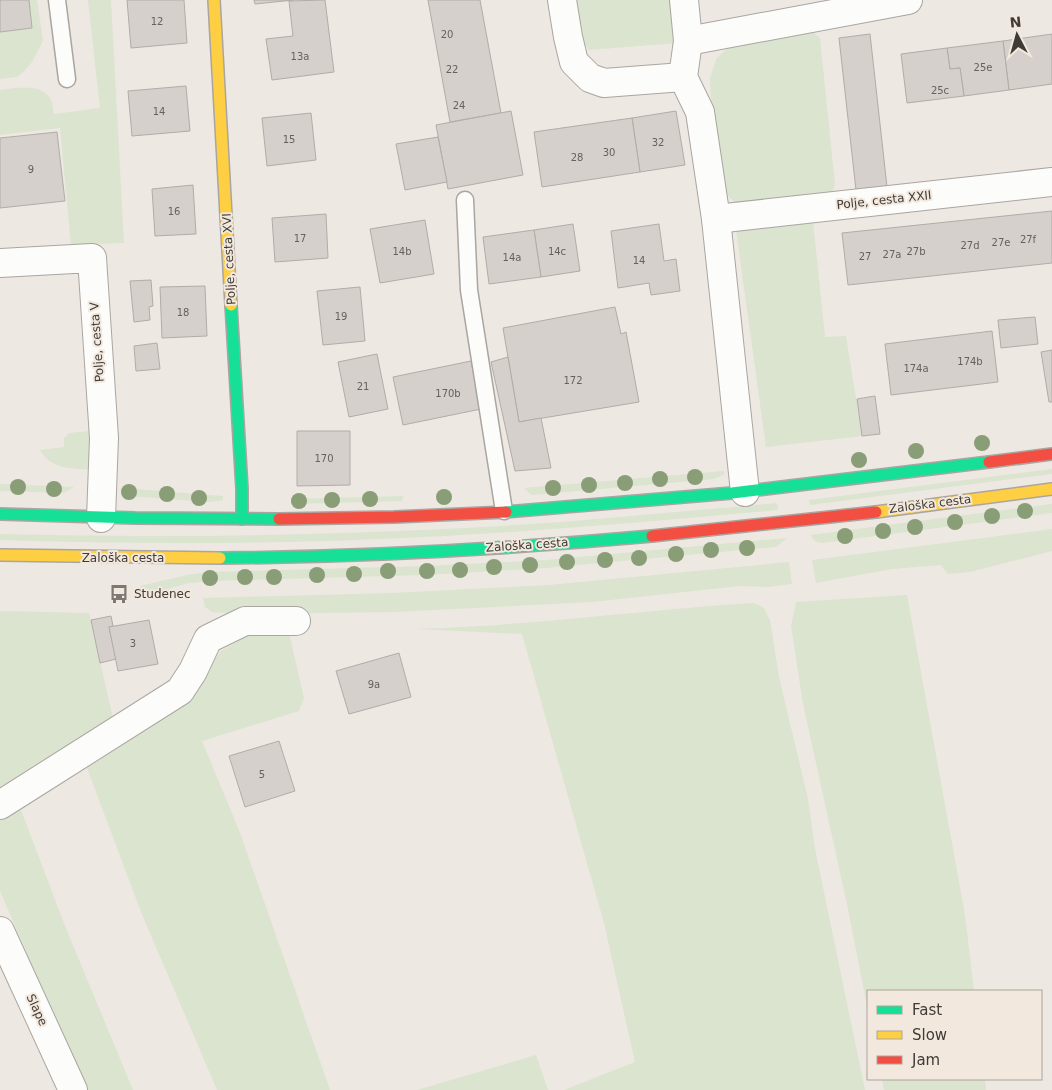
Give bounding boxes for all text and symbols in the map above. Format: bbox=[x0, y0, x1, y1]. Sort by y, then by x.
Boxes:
north arrow bbox=[992, 10, 1042, 60]
text: N bbox=[1009, 14, 1022, 31]
house number: 12 bbox=[151, 16, 163, 27]
house number: 20 bbox=[441, 29, 453, 40]
house number: 13a bbox=[291, 51, 309, 62]
house number: 25e bbox=[974, 62, 992, 73]
house number: 22 bbox=[446, 64, 458, 75]
house number: 25c bbox=[931, 85, 949, 96]
house number: 24 bbox=[453, 100, 465, 111]
house number: 14 bbox=[153, 106, 165, 117]
house number: 15 bbox=[283, 134, 295, 145]
house number: 32 bbox=[652, 137, 664, 148]
house number: 30 bbox=[603, 147, 615, 158]
house number: 28 bbox=[571, 152, 583, 163]
house number: 9 bbox=[28, 164, 34, 175]
street label: Polje, cesta XXII bbox=[836, 188, 932, 212]
house number: 16 bbox=[168, 206, 180, 217]
street label: Polje, cesta XVI bbox=[220, 213, 238, 305]
house number: 17 bbox=[294, 233, 306, 244]
house number: 27f bbox=[1020, 234, 1037, 245]
house number: 27e bbox=[992, 237, 1010, 248]
house number: 27d bbox=[960, 240, 980, 251]
house number: 14b bbox=[392, 246, 412, 257]
house number: 14c bbox=[548, 246, 566, 257]
house number: 27b bbox=[906, 246, 926, 257]
house number: 27a bbox=[883, 249, 901, 260]
house number: 27 bbox=[859, 251, 871, 262]
house number: 14a bbox=[503, 252, 521, 263]
house number: 14 bbox=[633, 255, 645, 266]
street label: Polje, cesta V bbox=[87, 301, 107, 382]
house number: 18 bbox=[177, 307, 189, 318]
house number: 19 bbox=[335, 311, 347, 322]
house number: 174b bbox=[957, 356, 983, 367]
house number: 174a bbox=[903, 363, 929, 374]
house number: 172 bbox=[563, 375, 583, 386]
house number: 21 bbox=[357, 381, 369, 392]
house number: 170b bbox=[435, 388, 461, 399]
house number: 170 bbox=[314, 453, 334, 464]
street label: Zaloška cesta bbox=[888, 492, 972, 516]
street label: Zaloška cesta bbox=[485, 535, 569, 555]
street label: Zaloška cesta bbox=[82, 551, 164, 565]
bus stop icon: Studenec bbox=[108, 583, 130, 605]
place label: Studenec bbox=[134, 587, 191, 601]
house number: 3 bbox=[130, 638, 136, 649]
house number: 9a bbox=[368, 679, 380, 690]
house number: 5 bbox=[259, 769, 265, 780]
legend bbox=[867, 990, 1042, 1080]
street label: Slape bbox=[24, 992, 50, 1028]
text: Fast bbox=[912, 1001, 942, 1019]
text: Slow bbox=[912, 1026, 947, 1044]
text: Jam bbox=[911, 1051, 940, 1069]

